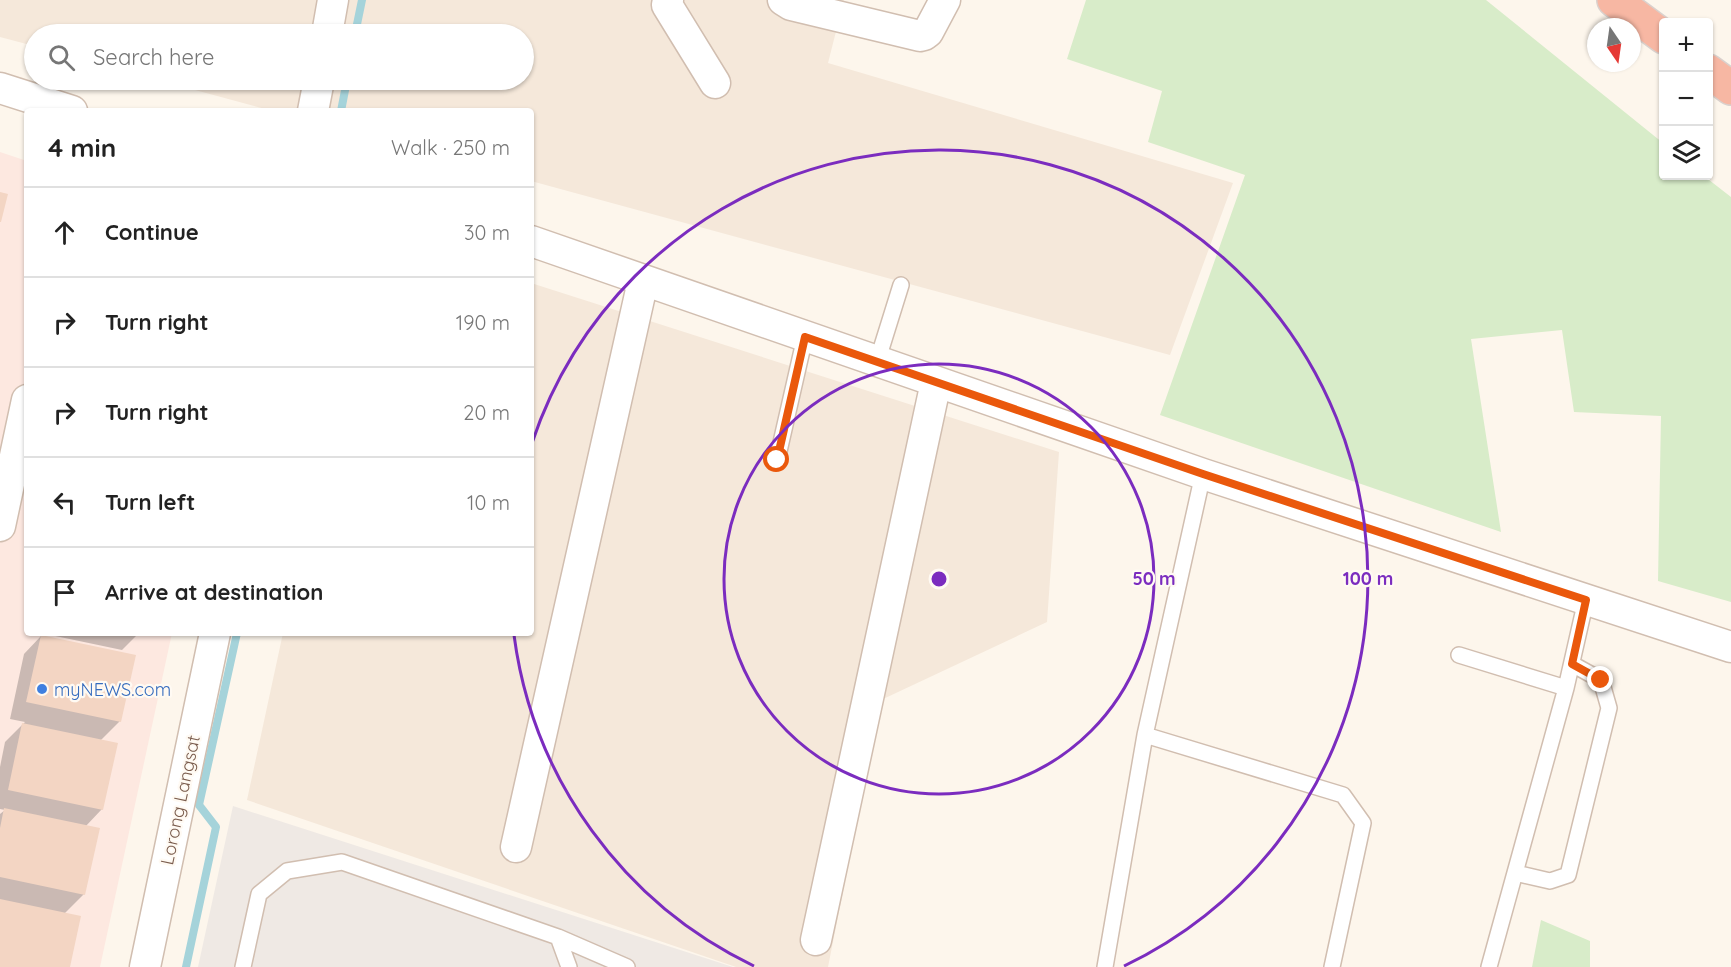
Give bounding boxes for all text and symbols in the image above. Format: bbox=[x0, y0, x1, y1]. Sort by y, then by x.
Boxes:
north arrow bbox=[1587, 18, 1641, 72]
map controls bbox=[1659, 18, 1713, 180]
button: + bbox=[1659, 18, 1713, 72]
search box bbox=[24, 24, 534, 90]
icon: search bbox=[45, 41, 78, 74]
text: Search here bbox=[93, 43, 214, 71]
button: − bbox=[1659, 72, 1713, 126]
button: layers bbox=[1659, 126, 1713, 180]
text: 4 min bbox=[48, 131, 116, 164]
text: Walk · 250 m bbox=[391, 135, 510, 160]
icon: ahead bbox=[48, 216, 81, 249]
text: Continue bbox=[105, 218, 199, 246]
text: 30 m bbox=[464, 220, 510, 245]
icon: right bbox=[48, 306, 81, 339]
text: Turn right bbox=[105, 308, 209, 336]
text: 190 m bbox=[456, 310, 510, 335]
icon: right bbox=[48, 396, 81, 429]
text: Turn right bbox=[105, 398, 209, 426]
text: 20 m bbox=[463, 400, 510, 425]
route start bbox=[763, 446, 789, 472]
icon: left bbox=[48, 486, 81, 519]
text: Turn left bbox=[105, 488, 195, 516]
text: 10 m bbox=[467, 490, 510, 515]
text: 50 m bbox=[1132, 567, 1176, 590]
text: 100 m bbox=[1343, 567, 1393, 590]
centre of rings bbox=[929, 569, 949, 589]
icon: arrive bbox=[48, 576, 81, 609]
text: Arrive at destination bbox=[105, 578, 323, 606]
route end bbox=[1587, 666, 1613, 692]
place label: myNEWS.com bbox=[54, 678, 171, 701]
marker: myNEWS.com bbox=[35, 682, 49, 696]
street label: Lorong Langsat bbox=[155, 733, 205, 867]

